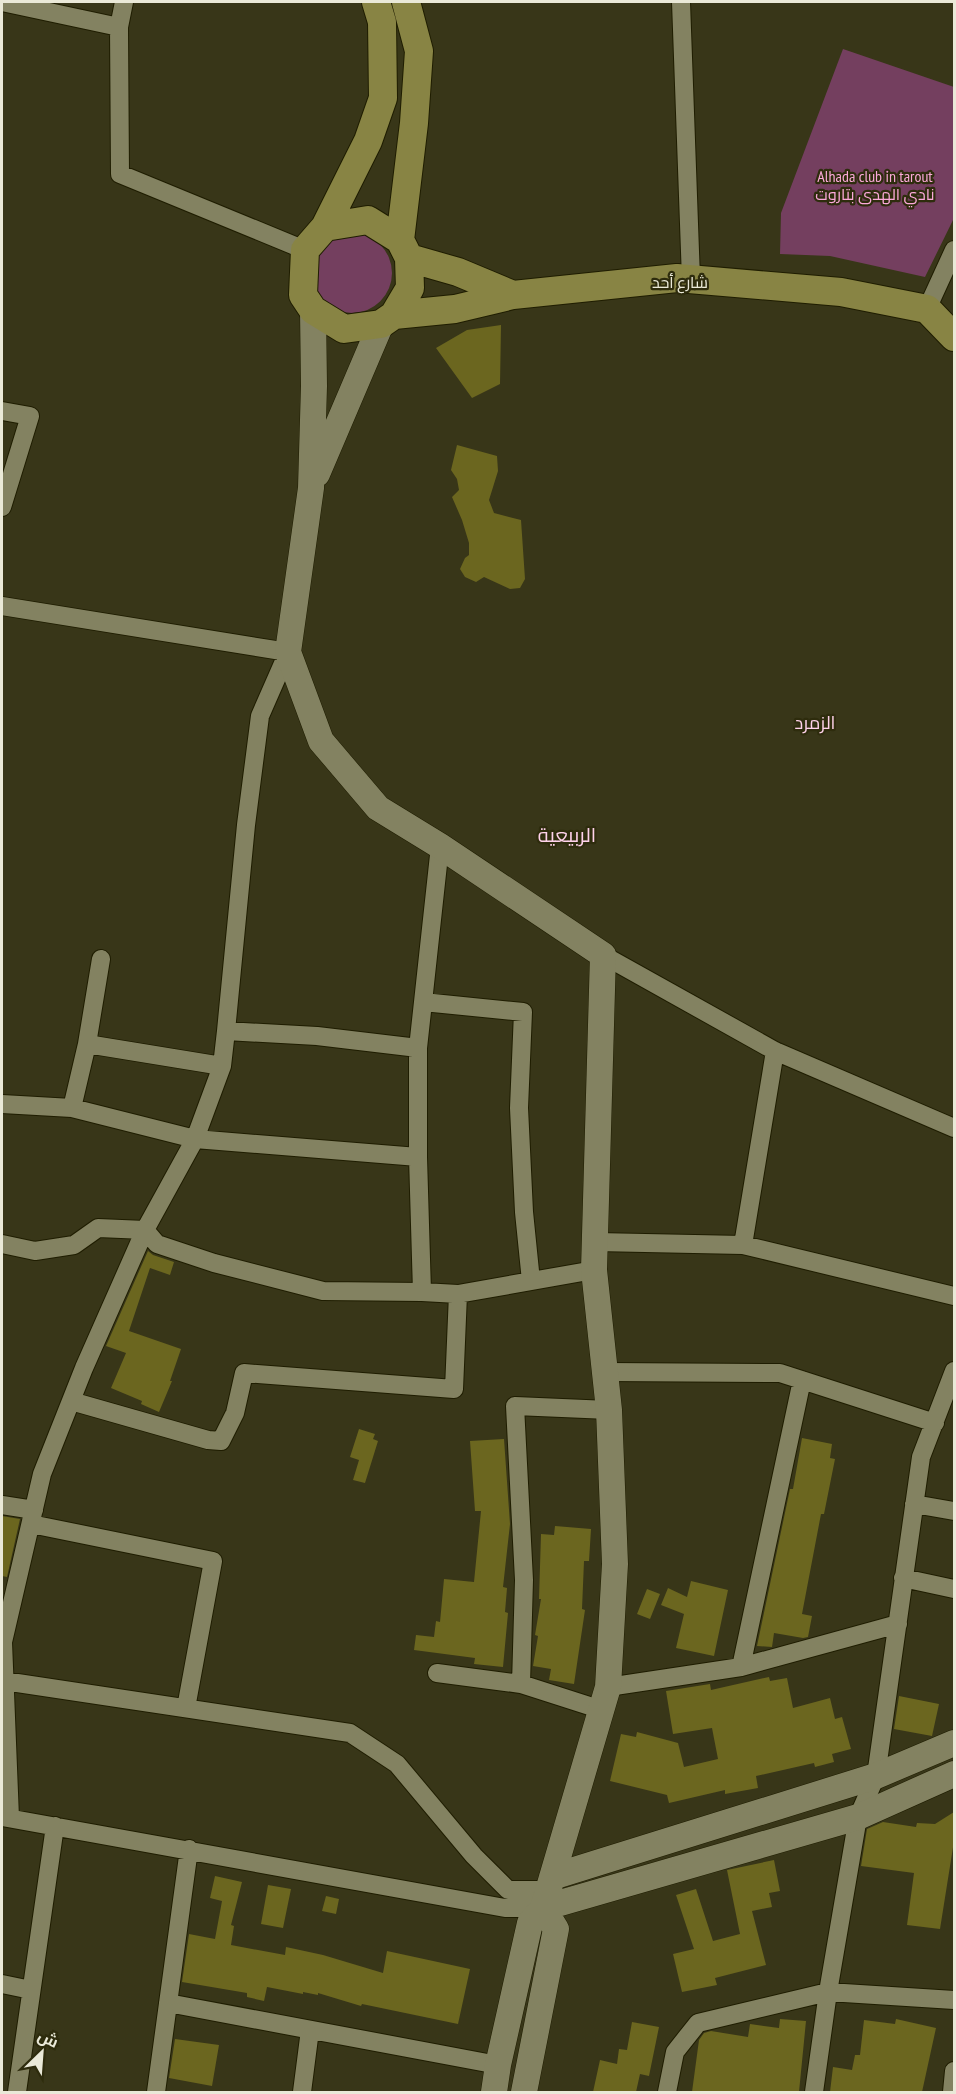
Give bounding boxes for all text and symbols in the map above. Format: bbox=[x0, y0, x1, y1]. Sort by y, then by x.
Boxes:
park label: Alhada club in tarout نادي الهدى بتاروت bbox=[815, 166, 935, 208]
street label: شارع أحد bbox=[652, 272, 708, 294]
district label: الزمرد bbox=[795, 711, 835, 734]
district label: الربيعية bbox=[538, 822, 596, 848]
north arrow bbox=[12, 2022, 72, 2082]
text: ش bbox=[35, 2025, 62, 2052]

